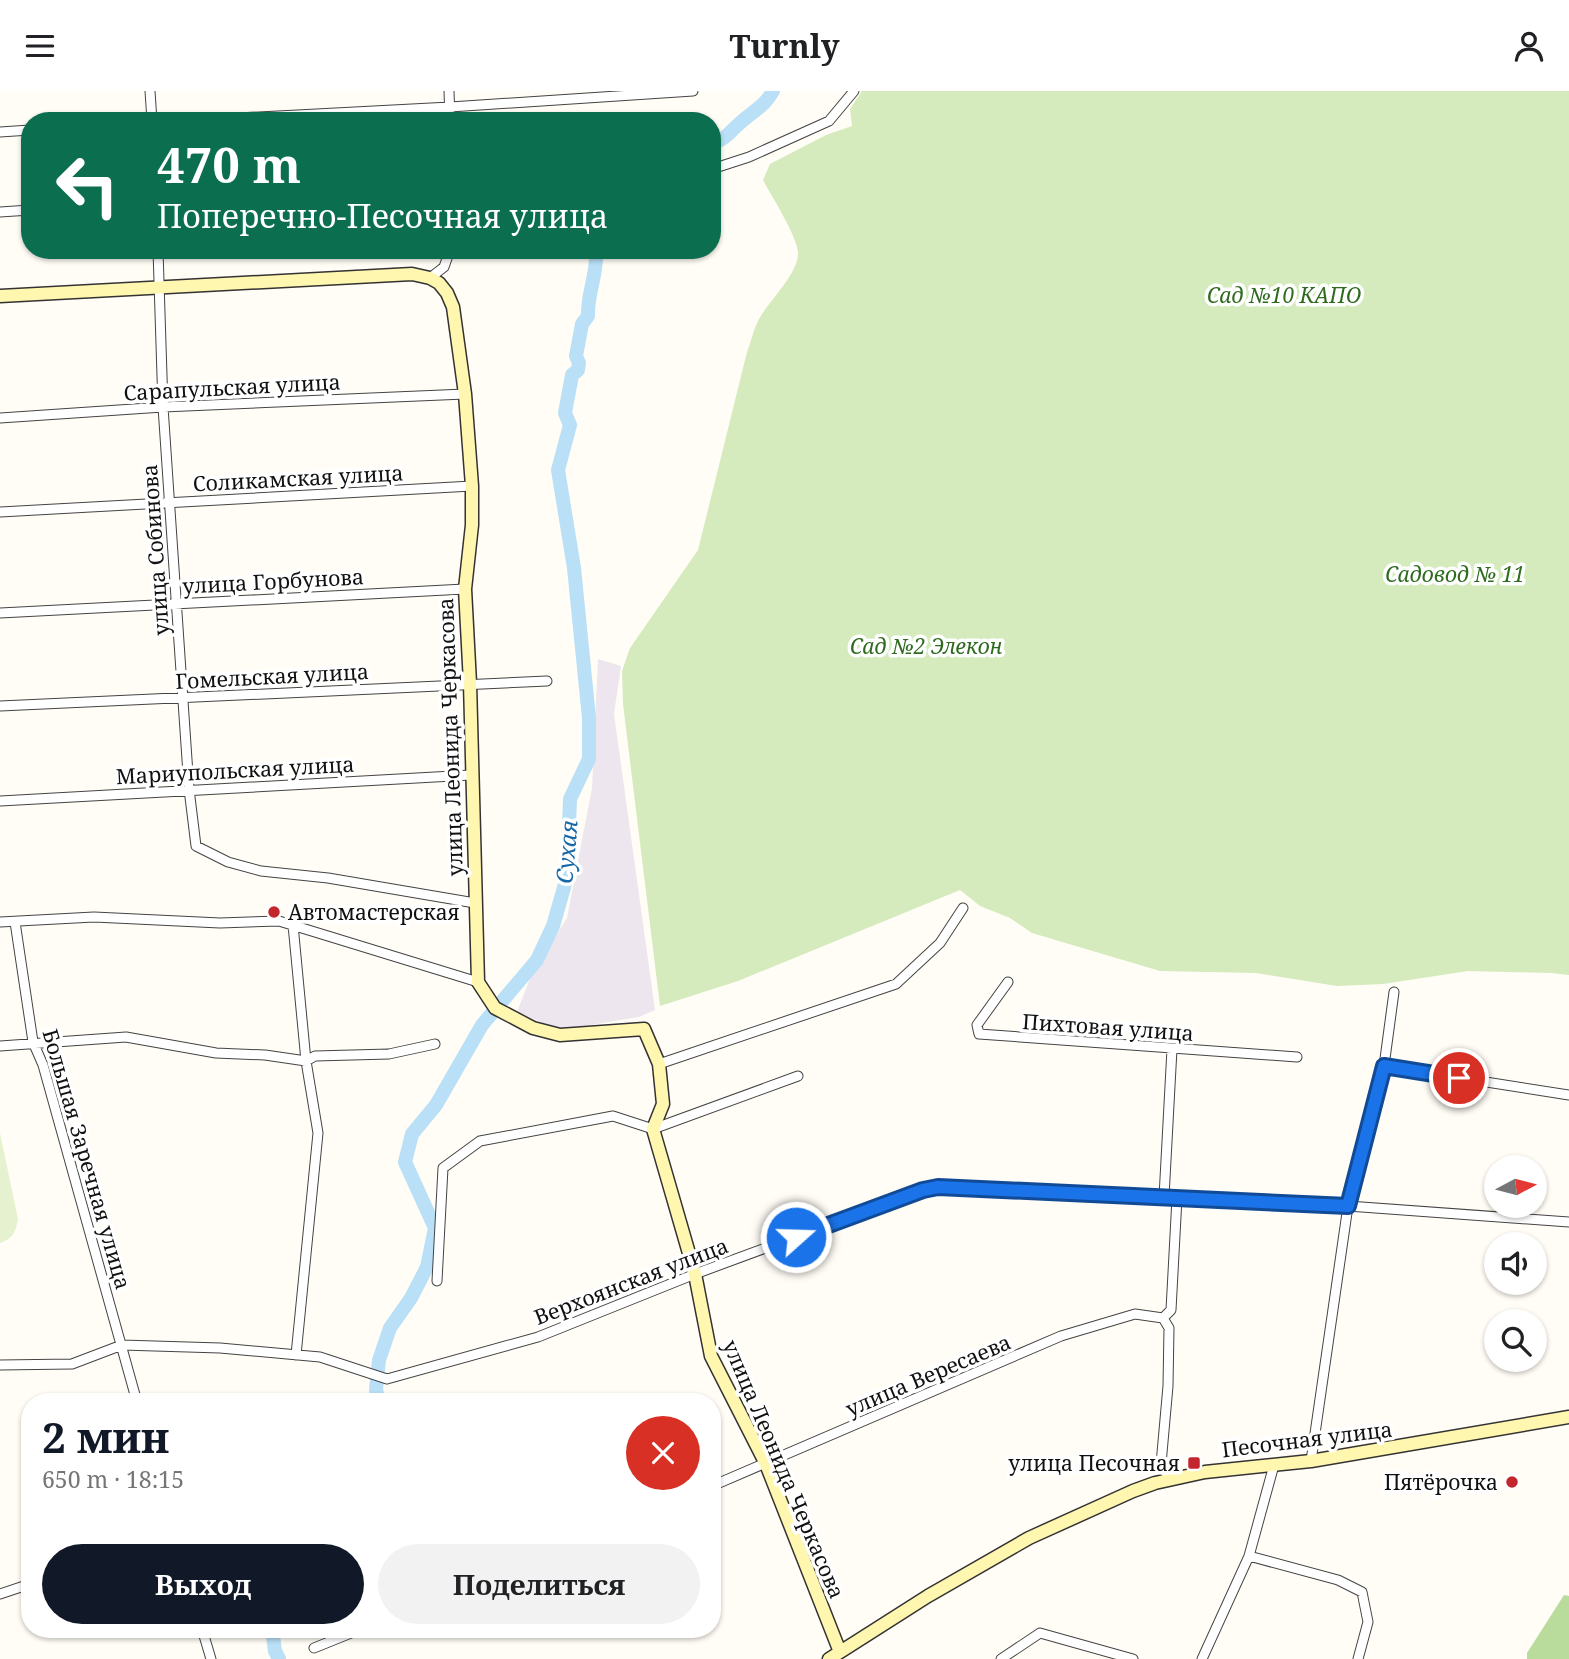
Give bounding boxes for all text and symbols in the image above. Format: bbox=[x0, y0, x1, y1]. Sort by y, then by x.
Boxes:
text: Turnly bbox=[729, 24, 840, 67]
icon: menu bbox=[21, 27, 59, 65]
icon: person bbox=[1510, 27, 1548, 65]
text: 470 m bbox=[157, 131, 301, 197]
icon: left bbox=[42, 140, 133, 231]
text: Поперечно-Песочная улица bbox=[157, 194, 608, 237]
park label: Сад №10 КАПО bbox=[1207, 281, 1361, 309]
street label: Сарапульская улица bbox=[123, 367, 341, 407]
street label: Соликамская улица bbox=[192, 459, 404, 497]
street label: улица Собинова bbox=[135, 463, 175, 637]
park label: Садовод № 11 bbox=[1385, 560, 1525, 588]
street label: улица Горбунова bbox=[182, 562, 364, 600]
street label: улица Леонида Черкасова bbox=[431, 597, 469, 877]
park label: Сад №2 Элекон bbox=[850, 632, 1003, 660]
street label: Гомельская улица bbox=[175, 657, 369, 695]
street label: Мариупольская улица bbox=[115, 750, 355, 790]
water label: Сухая bbox=[547, 819, 585, 885]
place label: Автомастерская bbox=[288, 898, 460, 926]
marker: Автомастерская bbox=[266, 904, 282, 920]
street label: Пихтовая улица bbox=[1021, 1007, 1195, 1047]
street label: Большая Заречная улица bbox=[36, 1026, 138, 1292]
pin bbox=[1429, 1048, 1489, 1108]
icon: arrive bbox=[1440, 1059, 1478, 1097]
north arrow bbox=[1484, 1155, 1547, 1218]
map controls bbox=[1484, 1155, 1547, 1372]
position arrow bbox=[759, 1200, 833, 1274]
street label: Верхоянская улица bbox=[530, 1231, 732, 1331]
button: sound bbox=[1484, 1232, 1547, 1295]
button: search bbox=[1484, 1309, 1547, 1372]
street label: улица Вересаева bbox=[841, 1328, 1015, 1422]
street label: улица Леонида Черкасова bbox=[717, 1335, 851, 1603]
text: 2 мин bbox=[42, 1408, 169, 1465]
street label: Песочная улица bbox=[1220, 1415, 1394, 1463]
button: close bbox=[626, 1416, 700, 1490]
place label: улица Песочная bbox=[1008, 1449, 1180, 1477]
marker: улица Песочная bbox=[1186, 1455, 1202, 1471]
text: 650 m · 18:15 bbox=[42, 1463, 184, 1495]
place label: Пятёрочка bbox=[1384, 1468, 1498, 1496]
marker: Пятёрочка bbox=[1504, 1474, 1520, 1490]
button: Выход bbox=[42, 1544, 364, 1624]
button: Поделиться bbox=[378, 1544, 700, 1624]

